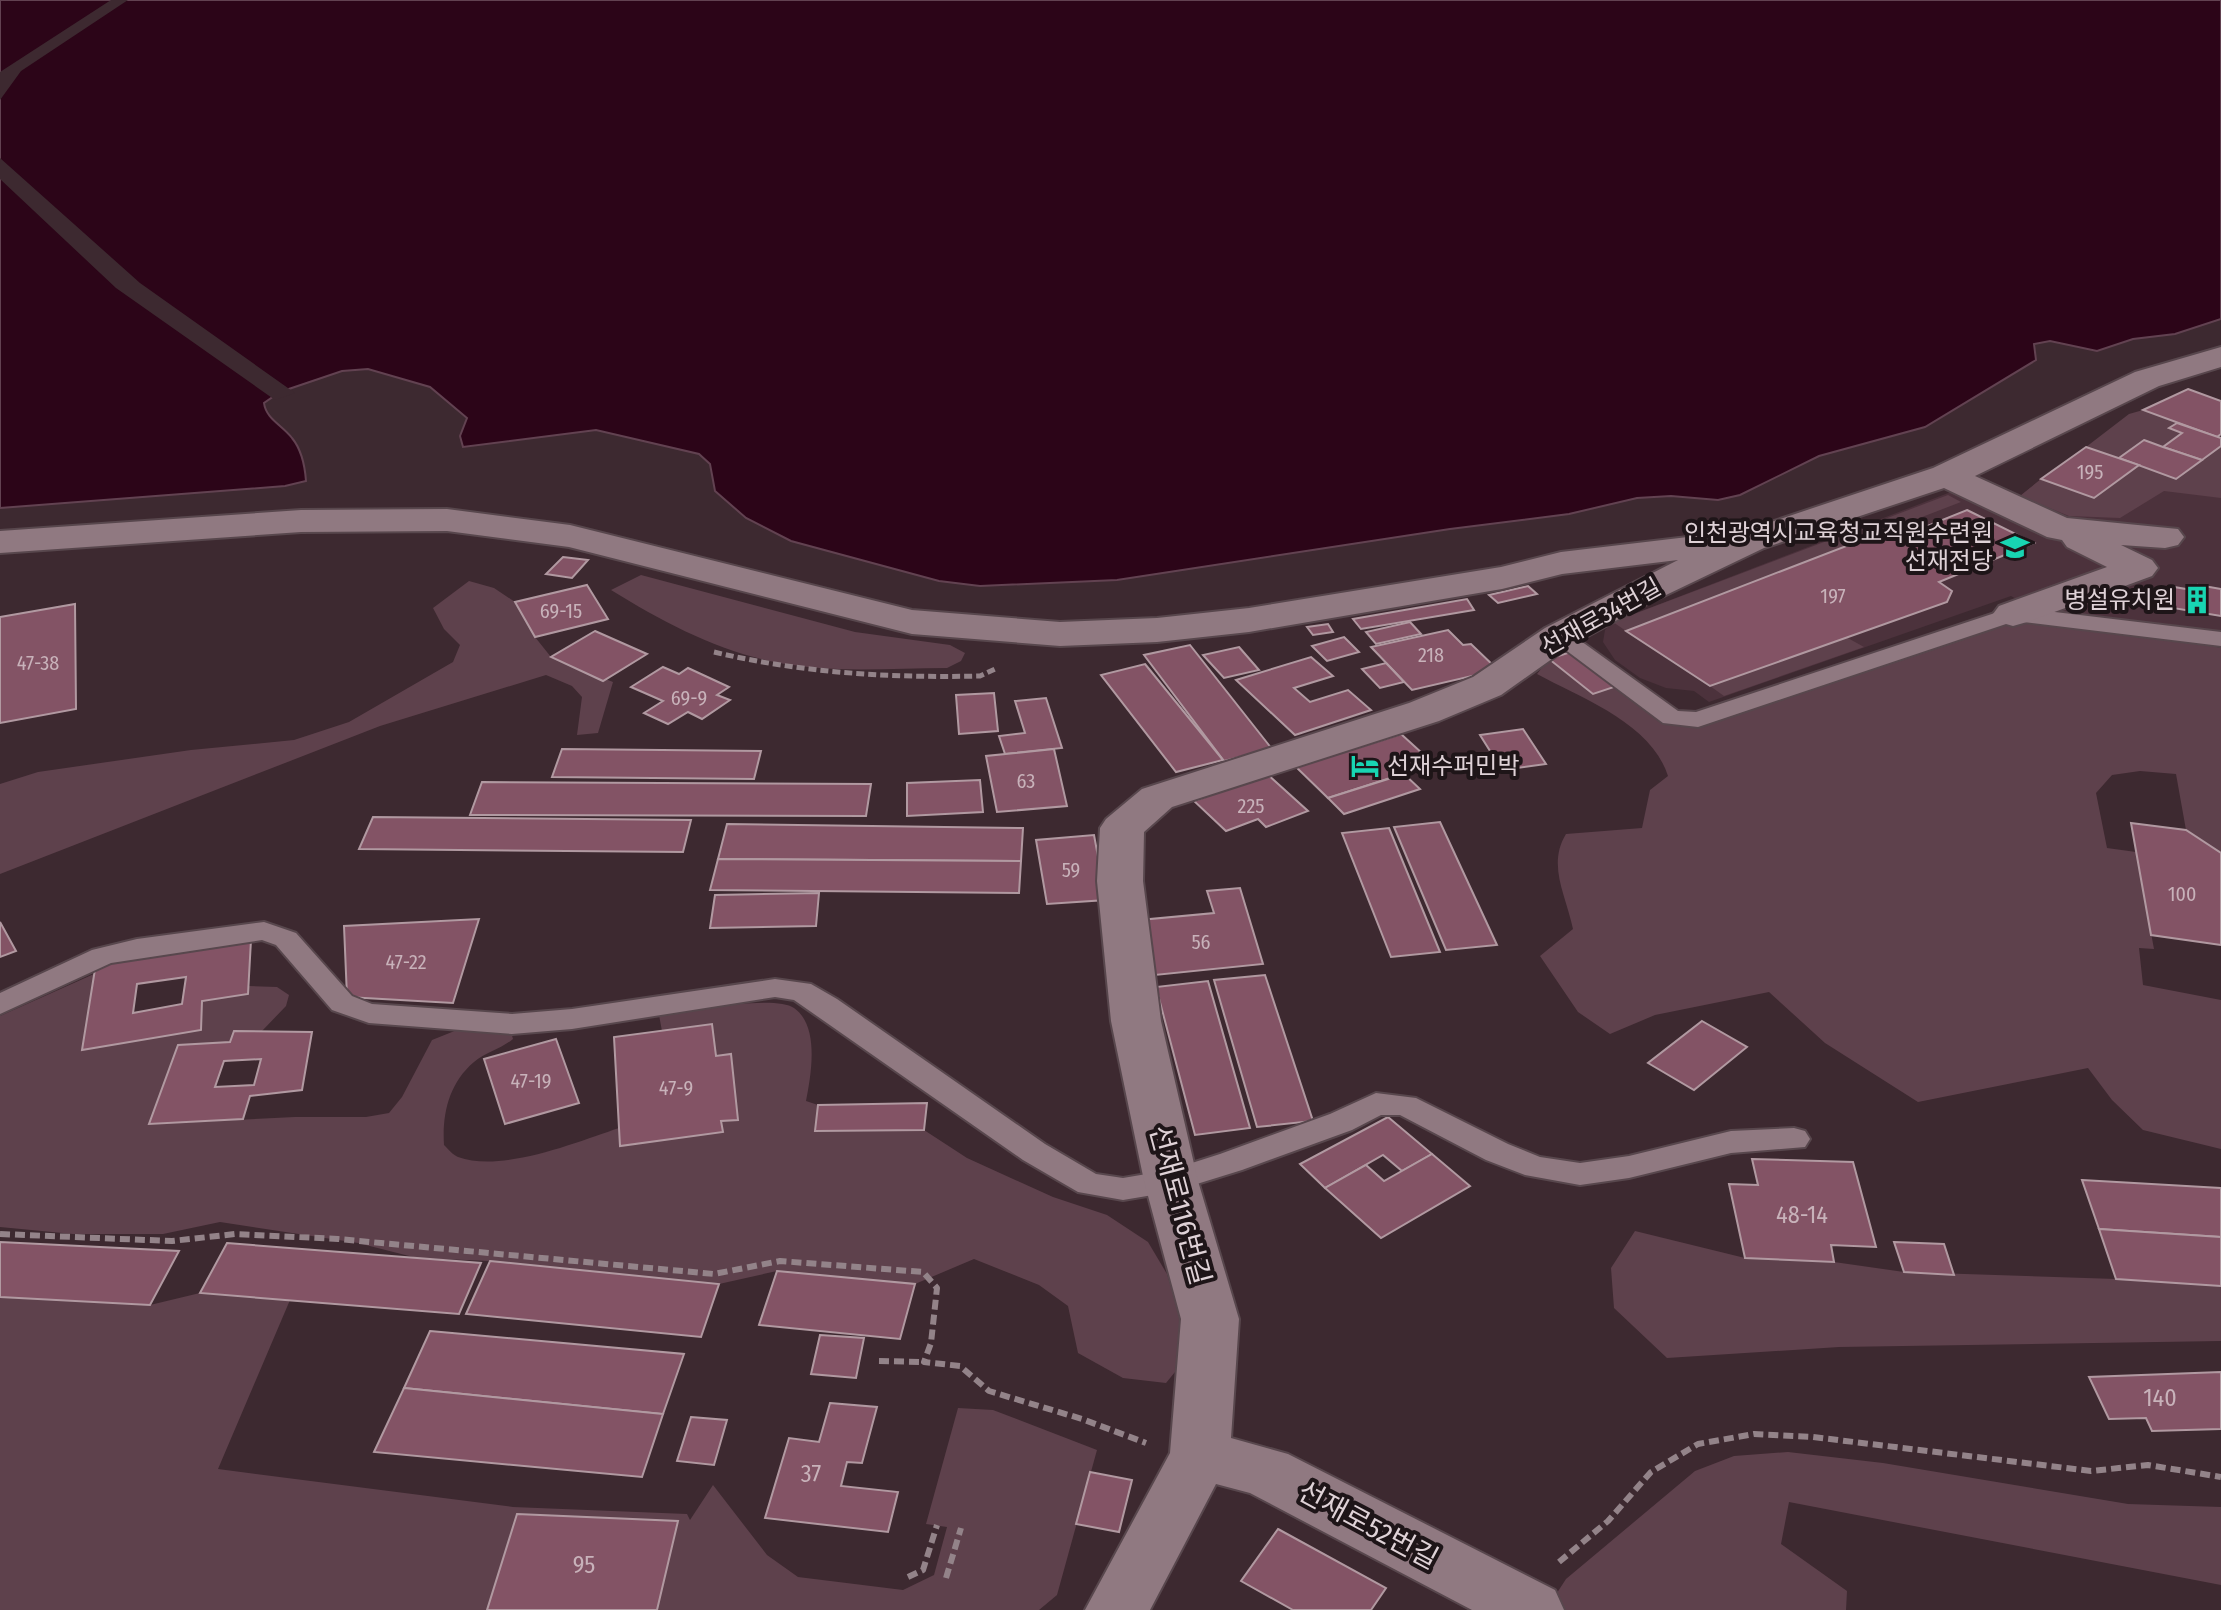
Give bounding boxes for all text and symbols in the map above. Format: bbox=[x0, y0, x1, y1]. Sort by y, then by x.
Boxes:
house number: 195 bbox=[2077, 460, 2103, 484]
place label: 인천광역시교육청교직원수련원 선재전당 bbox=[1684, 519, 1993, 575]
school or university icon: 인천광역시교육청교직원수련원 선재전당 bbox=[2000, 532, 2030, 562]
street label: 선재로34번길 bbox=[1536, 573, 1666, 661]
house number: 197 bbox=[1820, 584, 1846, 608]
building icon: 병설유치원 bbox=[2182, 585, 2212, 615]
place label: 병설유치원 bbox=[2065, 586, 2175, 614]
house number: 69-15 bbox=[540, 599, 582, 623]
house number: 218 bbox=[1418, 643, 1444, 667]
house number: 47-38 bbox=[17, 651, 59, 675]
house number: 69-9 bbox=[671, 686, 707, 710]
hotel icon: 선재수퍼민박 bbox=[1350, 751, 1380, 781]
place label: 선재수퍼민박 bbox=[1387, 752, 1519, 780]
house number: 63 bbox=[1017, 769, 1035, 793]
house number: 225 bbox=[1238, 794, 1264, 818]
house number: 59 bbox=[1062, 858, 1080, 882]
house number: 100 bbox=[2168, 882, 2196, 906]
house number: 56 bbox=[1191, 930, 1211, 954]
house number: 47-22 bbox=[385, 950, 427, 974]
house number: 47-19 bbox=[511, 1069, 551, 1093]
house number: 47-9 bbox=[659, 1076, 693, 1100]
street label: 선재로116번길 bbox=[1143, 1121, 1217, 1289]
house number: 48-14 bbox=[1776, 1201, 1828, 1229]
house number: 140 bbox=[2143, 1384, 2177, 1412]
house number: 37 bbox=[801, 1460, 821, 1488]
street label: 선재로52번길 bbox=[1292, 1474, 1444, 1576]
house number: 95 bbox=[573, 1551, 595, 1579]

